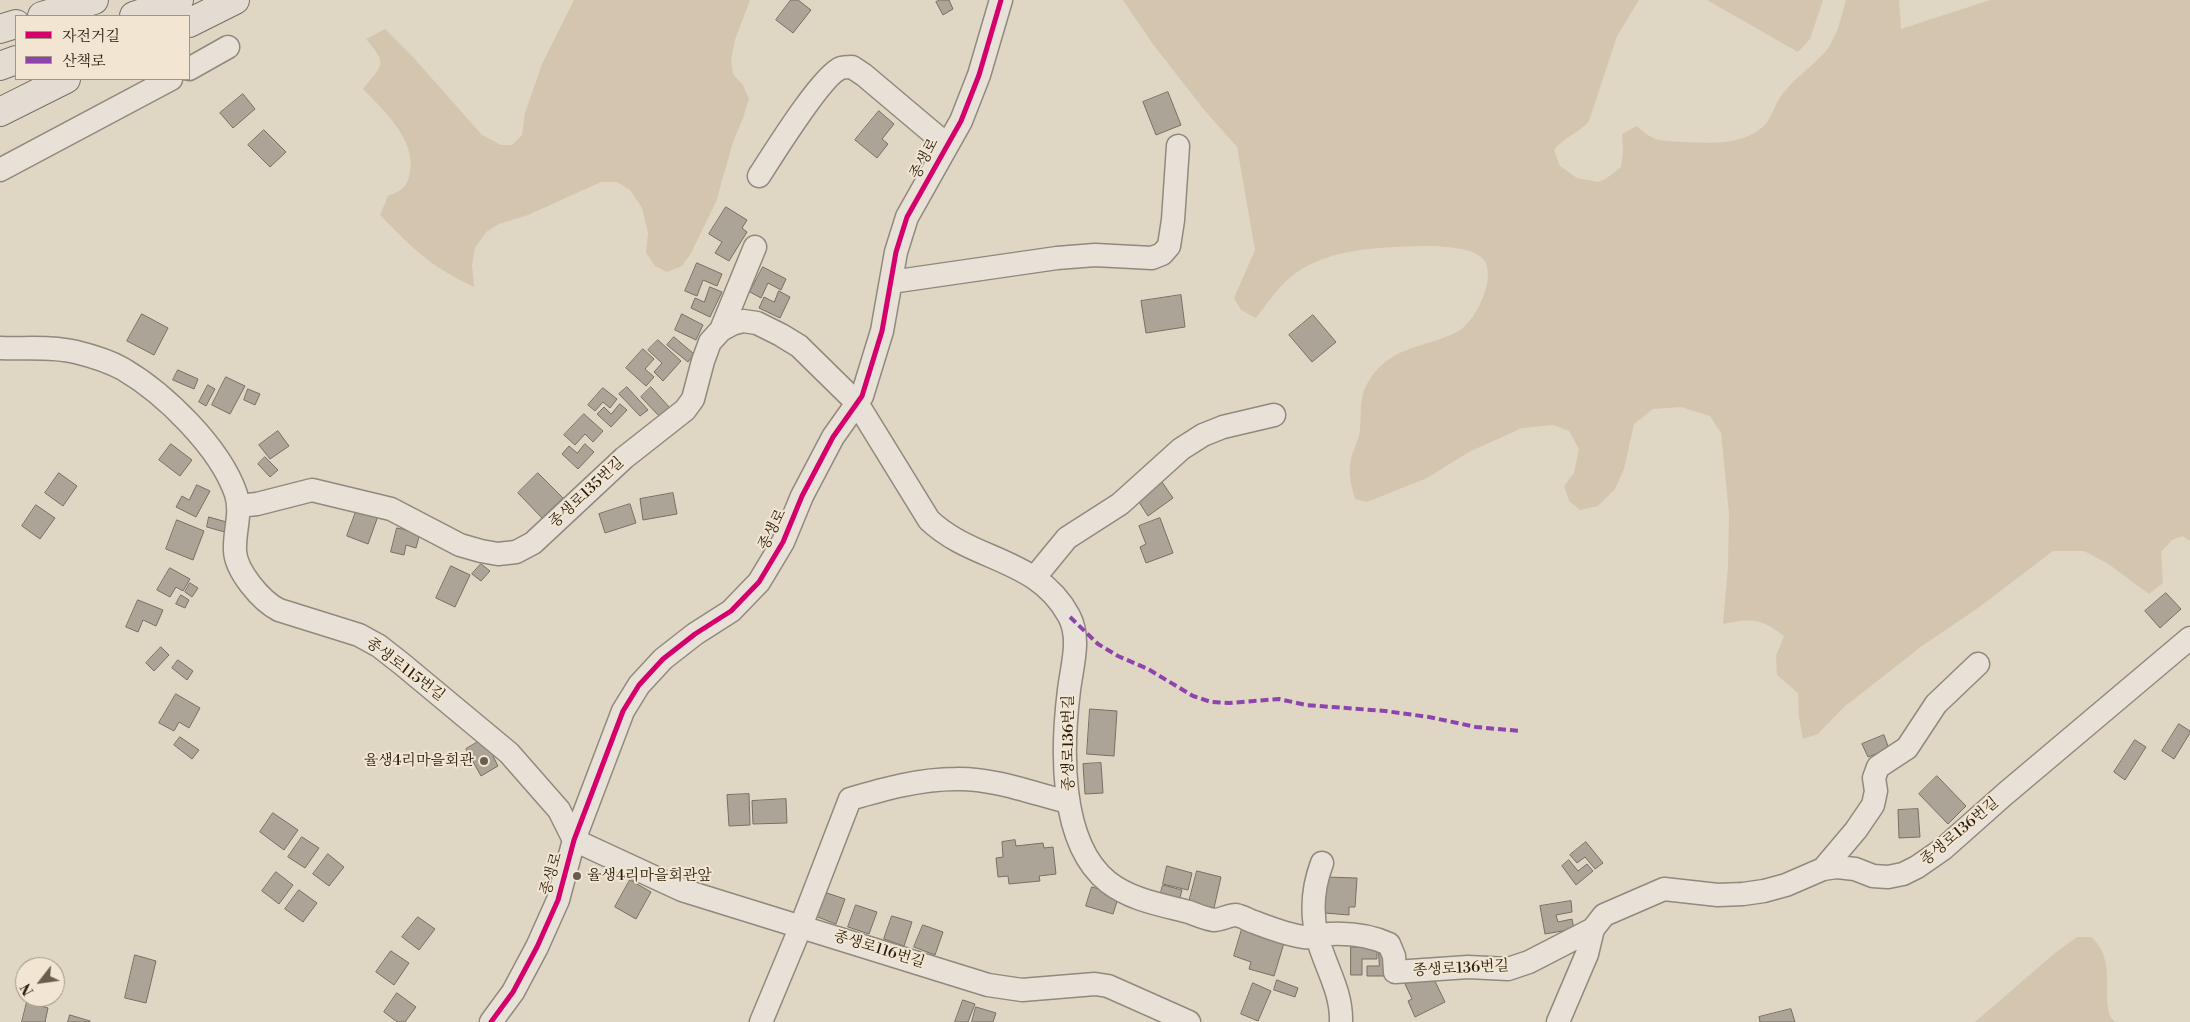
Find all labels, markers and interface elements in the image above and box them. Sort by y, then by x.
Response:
legend [15,15,190,80]
text: 자전거길 [62,27,120,46]
text: 산책로 [62,52,105,71]
street label: 종생로 [907,136,943,182]
street label: 종생로135번길 [546,454,628,532]
street label: 종생로 [755,507,791,553]
street label: 종생로115번길 [362,634,448,706]
street label: 종생로136번길 [1060,695,1078,791]
place label: 율생4리마을회관 [364,752,474,770]
marker: 율생4리마을회관 [478,755,490,767]
street label: 종생로136번길 [1917,794,2003,870]
street label: 종생로 [537,851,567,897]
place label: 율생4리마을회관앞 [587,867,712,885]
marker: 율생4리마을회관앞 [571,870,583,882]
street label: 종생로116번길 [831,928,927,972]
north arrow [15,957,65,1007]
street label: 종생로136번길 [1412,957,1510,981]
text: N [17,980,38,998]

